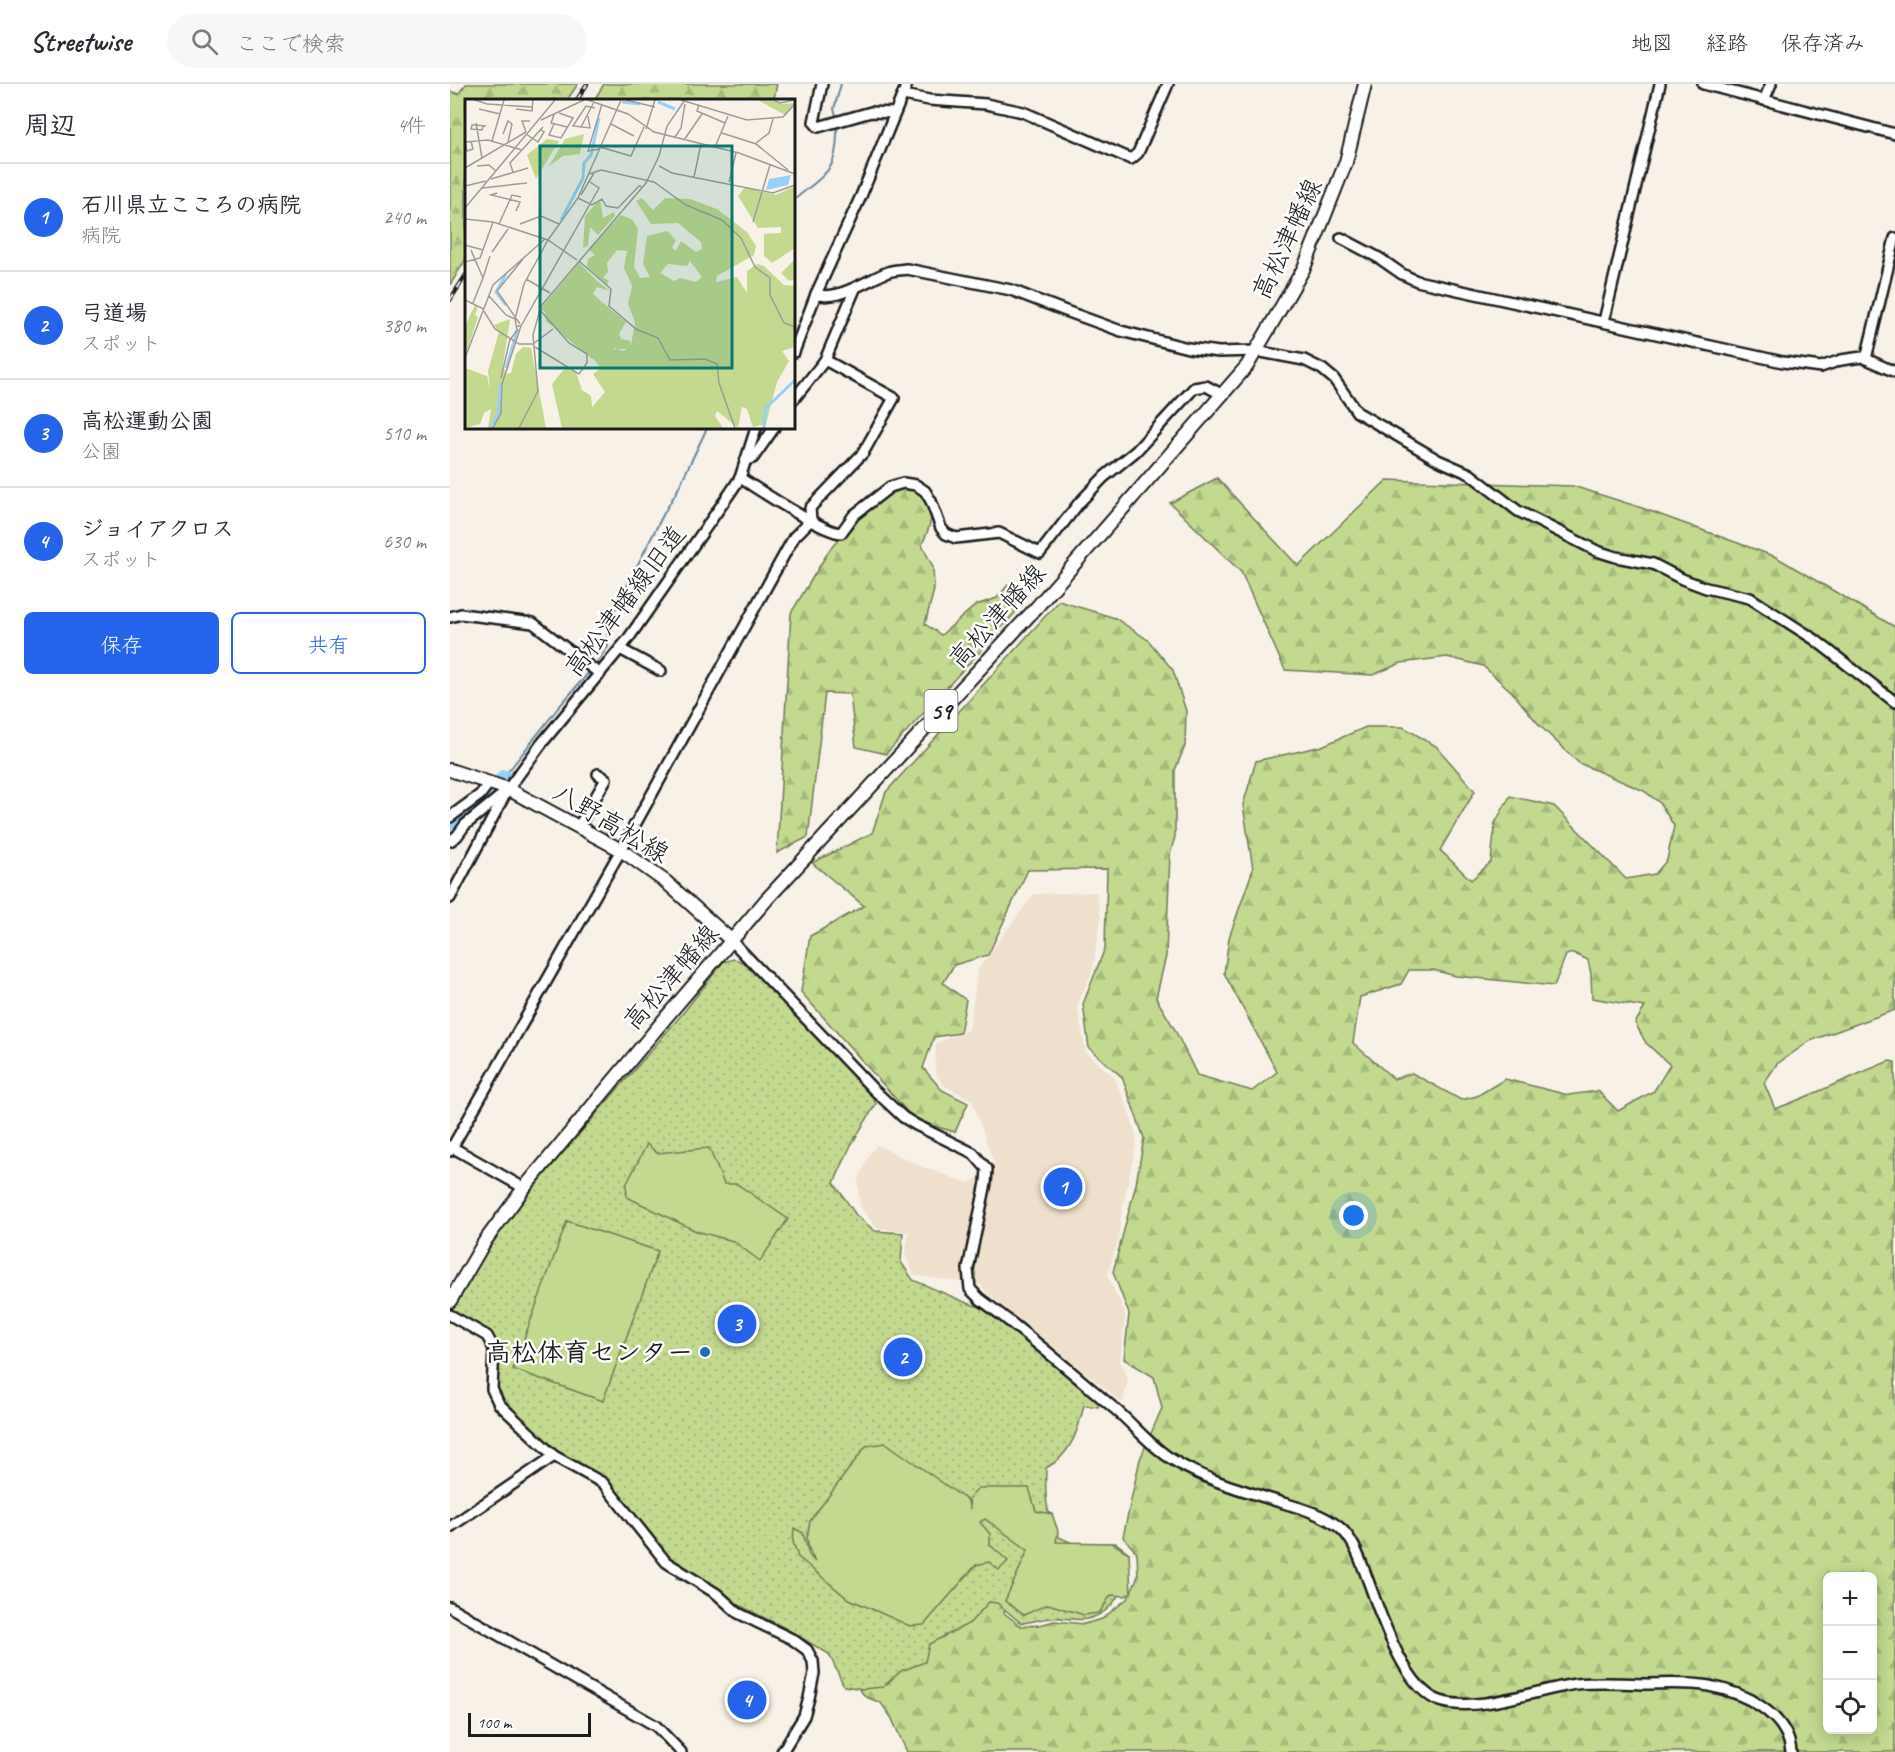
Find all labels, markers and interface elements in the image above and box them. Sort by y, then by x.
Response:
search box [167,14,587,68]
text: Streetwise [30,24,131,59]
icon: search [188,25,221,58]
text: ここで検索 [236,30,346,58]
text: 地図 [1631,30,1673,56]
text: 経路 [1706,30,1748,56]
text: 保存済み [1781,30,1865,56]
inset map [465,99,795,429]
text: 周辺 [24,109,76,142]
text: 4件 [397,113,426,138]
street label: 高松津幡線 [1245,173,1329,305]
text: 石川県立こころの病院 [81,191,301,219]
text: 1 [39,205,48,230]
text: 240 m [383,205,426,230]
text: 病院 [81,223,121,248]
text: 弓道場 [81,299,147,327]
text: 2 [39,313,48,338]
text: 380 m [383,313,426,338]
text: スポット [81,331,161,356]
text: 高松運動公園 [81,407,213,435]
text: 3 [39,421,48,446]
text: 510 m [383,421,426,446]
text: 公園 [81,439,121,464]
text: ジョイアクロス [81,515,234,543]
street label: 高松津幡線旧道 [557,518,693,684]
text: 4 [39,529,48,554]
text: 630 m [383,529,426,554]
text: スポット [81,547,161,572]
street label: 高松津幡線 [941,557,1053,675]
button: 保存 [24,612,219,674]
button: 共有 [231,612,426,674]
road number: 59 [924,690,958,732]
street label: 八野高松線 [547,775,675,871]
street label: 高松津幡線 [616,917,726,1037]
pin: 1 [1044,1164,1082,1210]
your location [1339,1201,1368,1230]
pin: 3 [718,1302,756,1346]
pin: 2 [884,1334,922,1380]
place label: 高松体育センター [485,1336,693,1369]
marker: 高松体育センター [698,1345,712,1359]
map controls [1823,1572,1877,1734]
button: + [1823,1572,1877,1626]
button: − [1823,1626,1877,1680]
pin: 4 [728,1678,766,1722]
button: locate [1823,1680,1877,1734]
scale bar [468,1710,591,1738]
text: 100 m [477,1713,511,1733]

